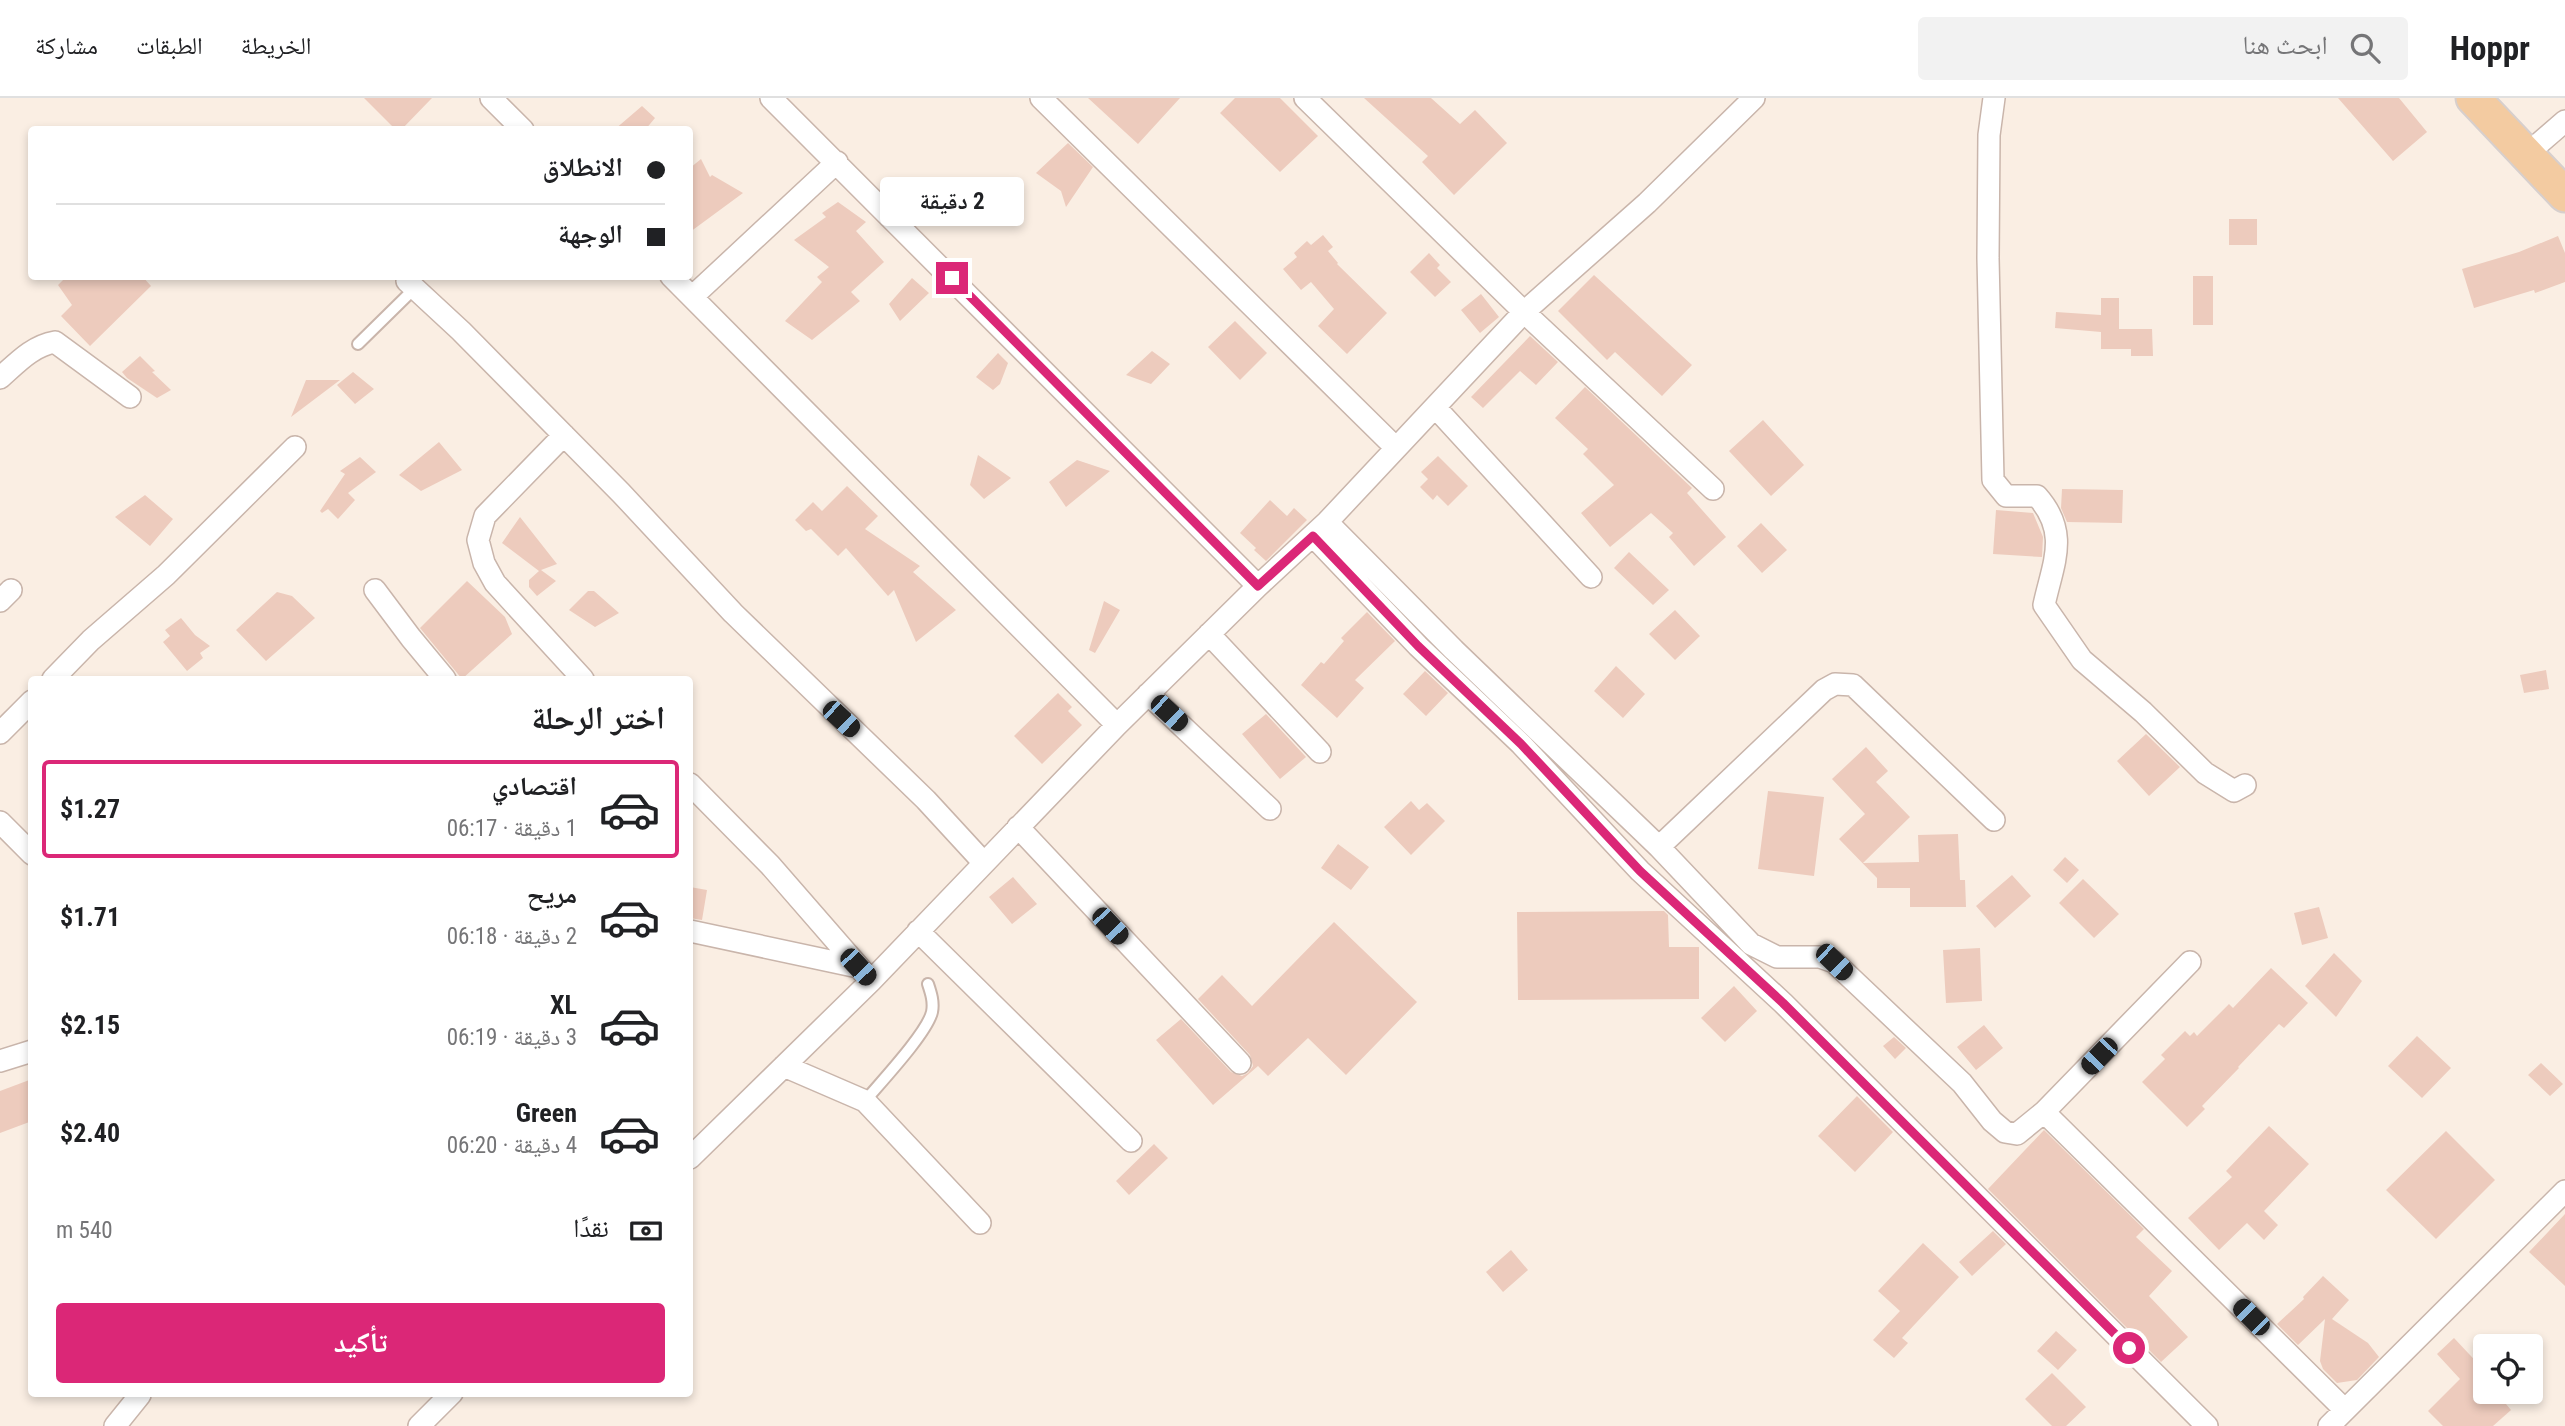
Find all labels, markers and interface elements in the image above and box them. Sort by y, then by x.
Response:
search box [1918,17,2408,80]
icon: search [2346,29,2384,67]
text: Hoppr [2450,29,2530,68]
text: ابحث هنا [2242,30,2328,60]
text: مشاركة [35,32,98,60]
text: الطبقات [136,32,203,60]
text: الخريطة [241,32,311,60]
text: الانطلاق [543,152,623,182]
callout: 2 دقيقة [880,176,1024,226]
text: 2 دقيقة [919,188,985,215]
text: الوجهة [558,219,623,249]
route end [936,262,968,294]
car [1147,691,1192,735]
car [819,697,864,741]
text: اختر الرحلة [531,699,665,737]
text: اقتصادي [492,771,577,801]
icon: car [598,778,661,841]
text: $1.27 [60,794,120,824]
text: 1 دقيقة · 06:17 [447,815,577,842]
text: مريح [527,879,577,909]
icon: car [598,886,661,949]
text: $1.71 [60,902,120,932]
car [1088,903,1133,949]
text: 2 دقيقة · 06:18 [447,923,577,950]
car [1812,940,1857,984]
car [836,944,881,990]
text: XL [550,990,577,1020]
icon: car [598,994,661,1057]
text: $2.15 [60,1010,120,1040]
text: 3 دقيقة · 06:19 [447,1024,577,1051]
car [2077,1034,2122,1078]
text: Green [516,1098,577,1128]
icon: car [598,1102,661,1165]
text: $2.40 [60,1118,120,1148]
text: 4 دقيقة · 06:20 [447,1132,577,1159]
icon: cash [627,1212,665,1250]
text: نقدًا [573,1213,609,1243]
text: 540 m [56,1217,113,1244]
car [2229,1295,2274,1339]
button: تأكيد [56,1303,665,1383]
route start [2113,1332,2145,1364]
map controls [2473,1334,2543,1404]
button: locate [2473,1334,2543,1404]

